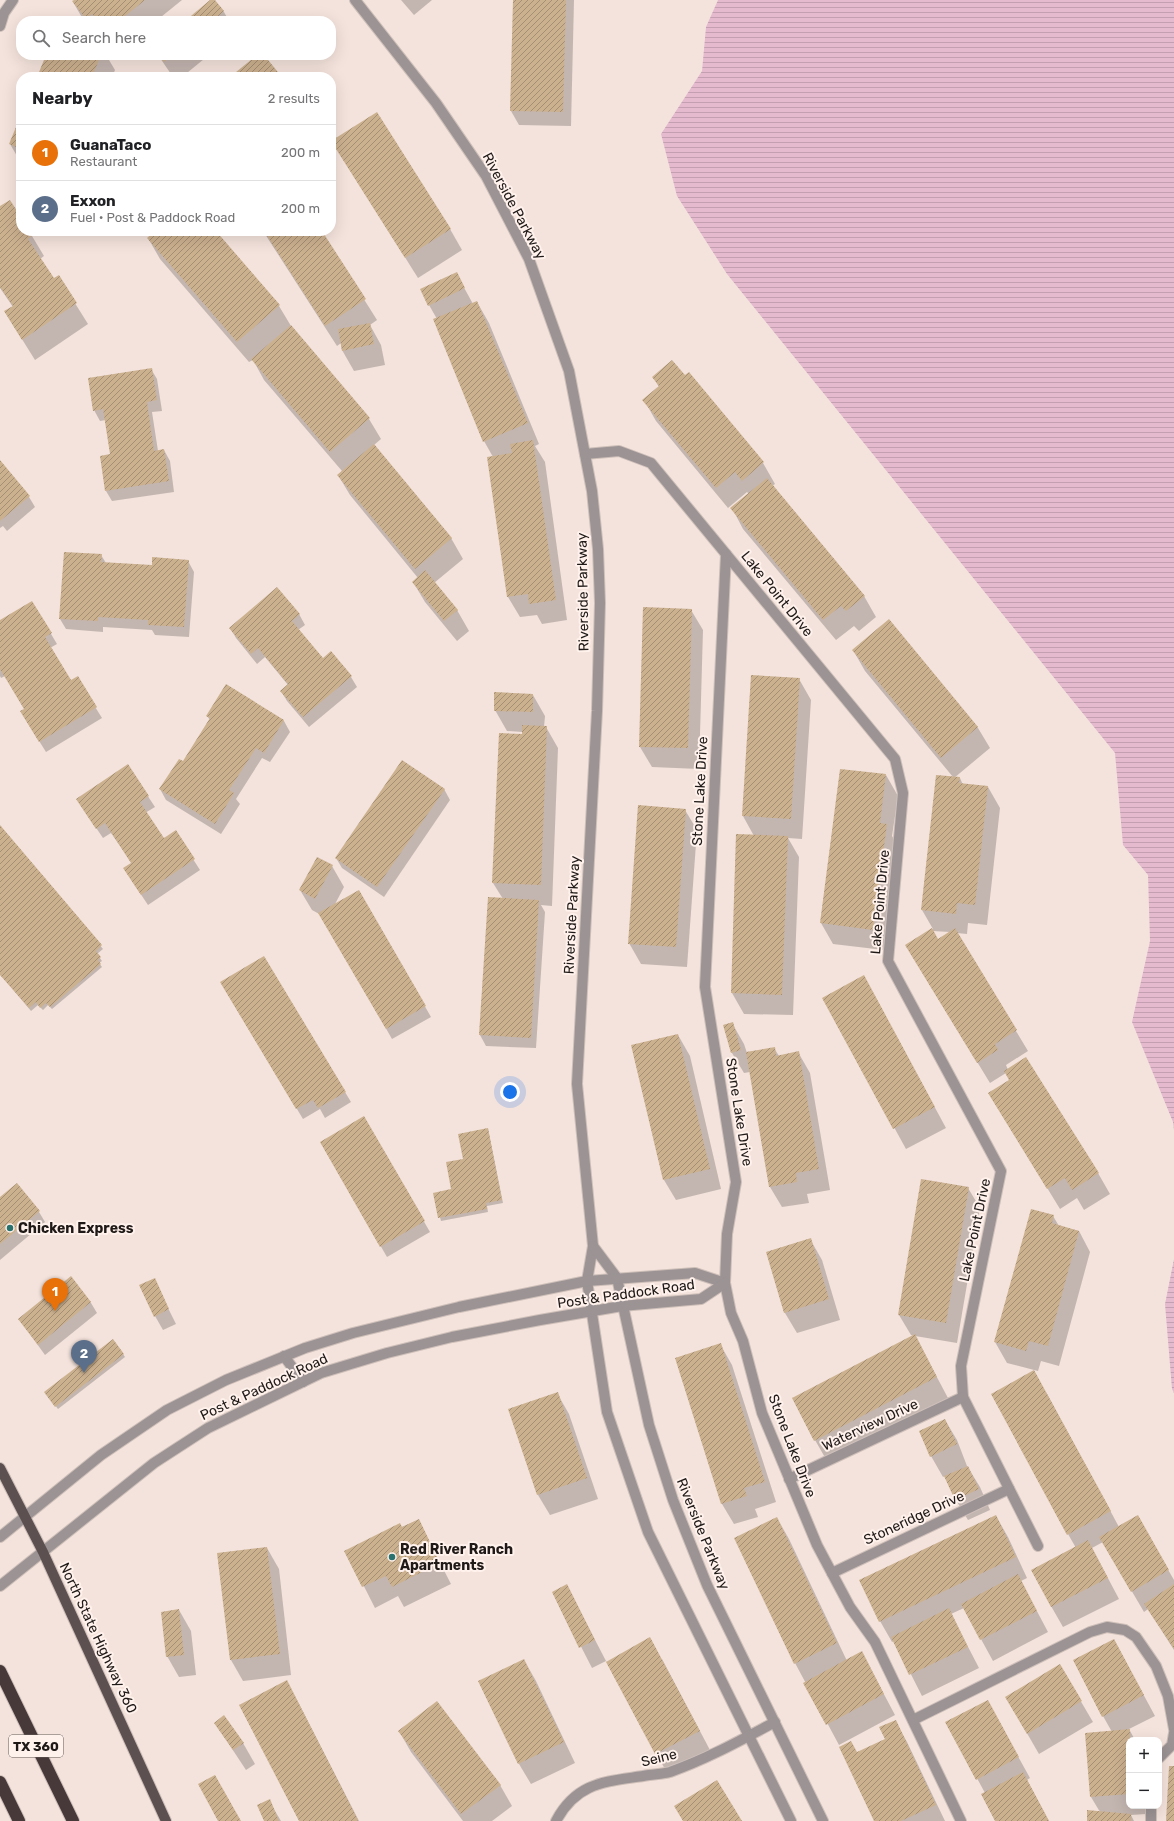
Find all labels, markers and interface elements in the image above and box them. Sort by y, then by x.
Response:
search box [16,16,336,60]
icon: search [30,27,52,49]
text: Search here [62,29,146,47]
text: Nearby [32,88,93,108]
text: 2 results [268,91,320,106]
text: GuanaTaco [70,136,151,154]
text: 1 [42,145,48,160]
text: 200 m [281,145,320,160]
street label: Riverside Parkway [479,150,550,263]
text: Restaurant [70,154,137,169]
text: Exxon [70,192,116,210]
text: 2 [41,201,49,216]
text: 200 m [281,201,320,216]
text: Fuel · Post & Paddock Road [70,210,235,225]
street label: Riverside Parkway [573,532,593,652]
street label: Lake Point Drive [737,548,817,640]
street label: Stone Lake Drive [689,736,711,846]
street label: Lake Point Drive [867,849,893,955]
street label: Riverside Parkway [560,855,584,975]
street label: Stone Lake Drive [722,1057,756,1168]
your location [500,1082,520,1102]
street label: Lake Point Drive [956,1177,994,1283]
place label: Chicken Express [18,1220,134,1237]
marker: Chicken Express [5,1223,15,1233]
street label: Post & Paddock Road [556,1276,696,1312]
pin: 1 [42,1278,68,1311]
pin: 2 [71,1340,97,1373]
street label: Post & Paddock Road [198,1350,330,1424]
street label: Stone Lake Drive [764,1392,820,1500]
street label: Waterview Drive [819,1395,921,1455]
street label: Riverside Parkway [673,1476,733,1592]
street label: Stoneridge Drive [861,1487,967,1549]
place label: Red River Ranch Apartments [400,1541,513,1574]
marker: Red River Ranch Apartments [387,1552,397,1562]
street label: North State Highway 360 [56,1560,140,1716]
road number: TX 360 [9,1735,63,1757]
map controls [1126,1737,1162,1809]
button: + [1126,1737,1162,1773]
street label: Seine [639,1745,679,1771]
button: − [1126,1773,1162,1809]

